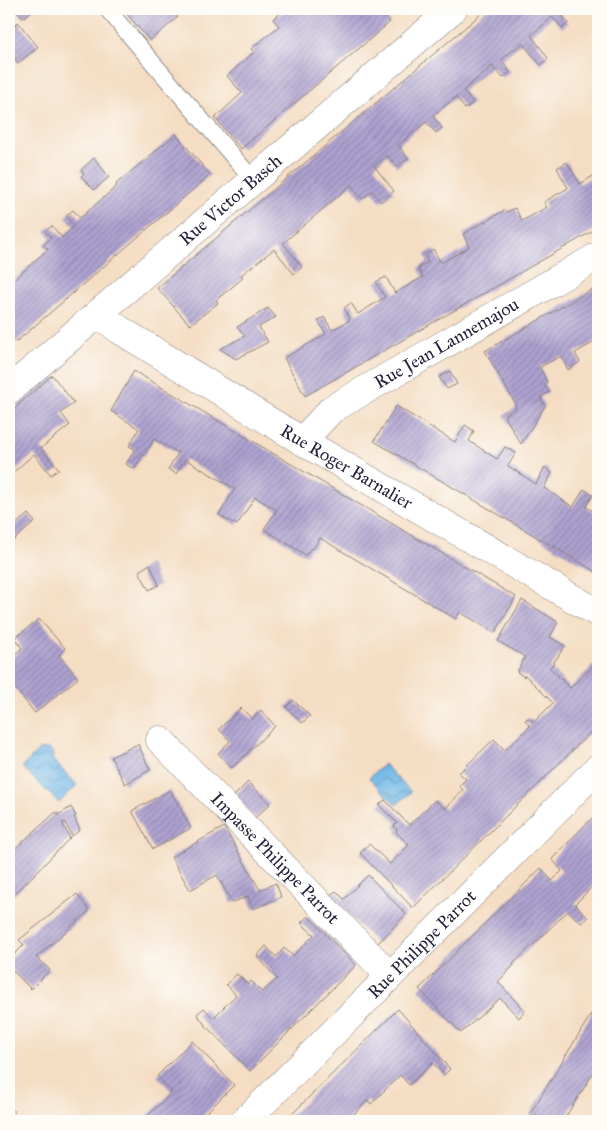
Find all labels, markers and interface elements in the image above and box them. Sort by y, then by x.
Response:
street label: Rue Victor Basch [175,150,286,250]
street label: Rue Jean Lannemajou [370,293,523,393]
street label: Rue Roger Barnalier [276,419,417,514]
street label: Impasse Philippe Parrot [206,788,345,929]
street label: Rue Philippe Parrot [363,885,481,1003]

